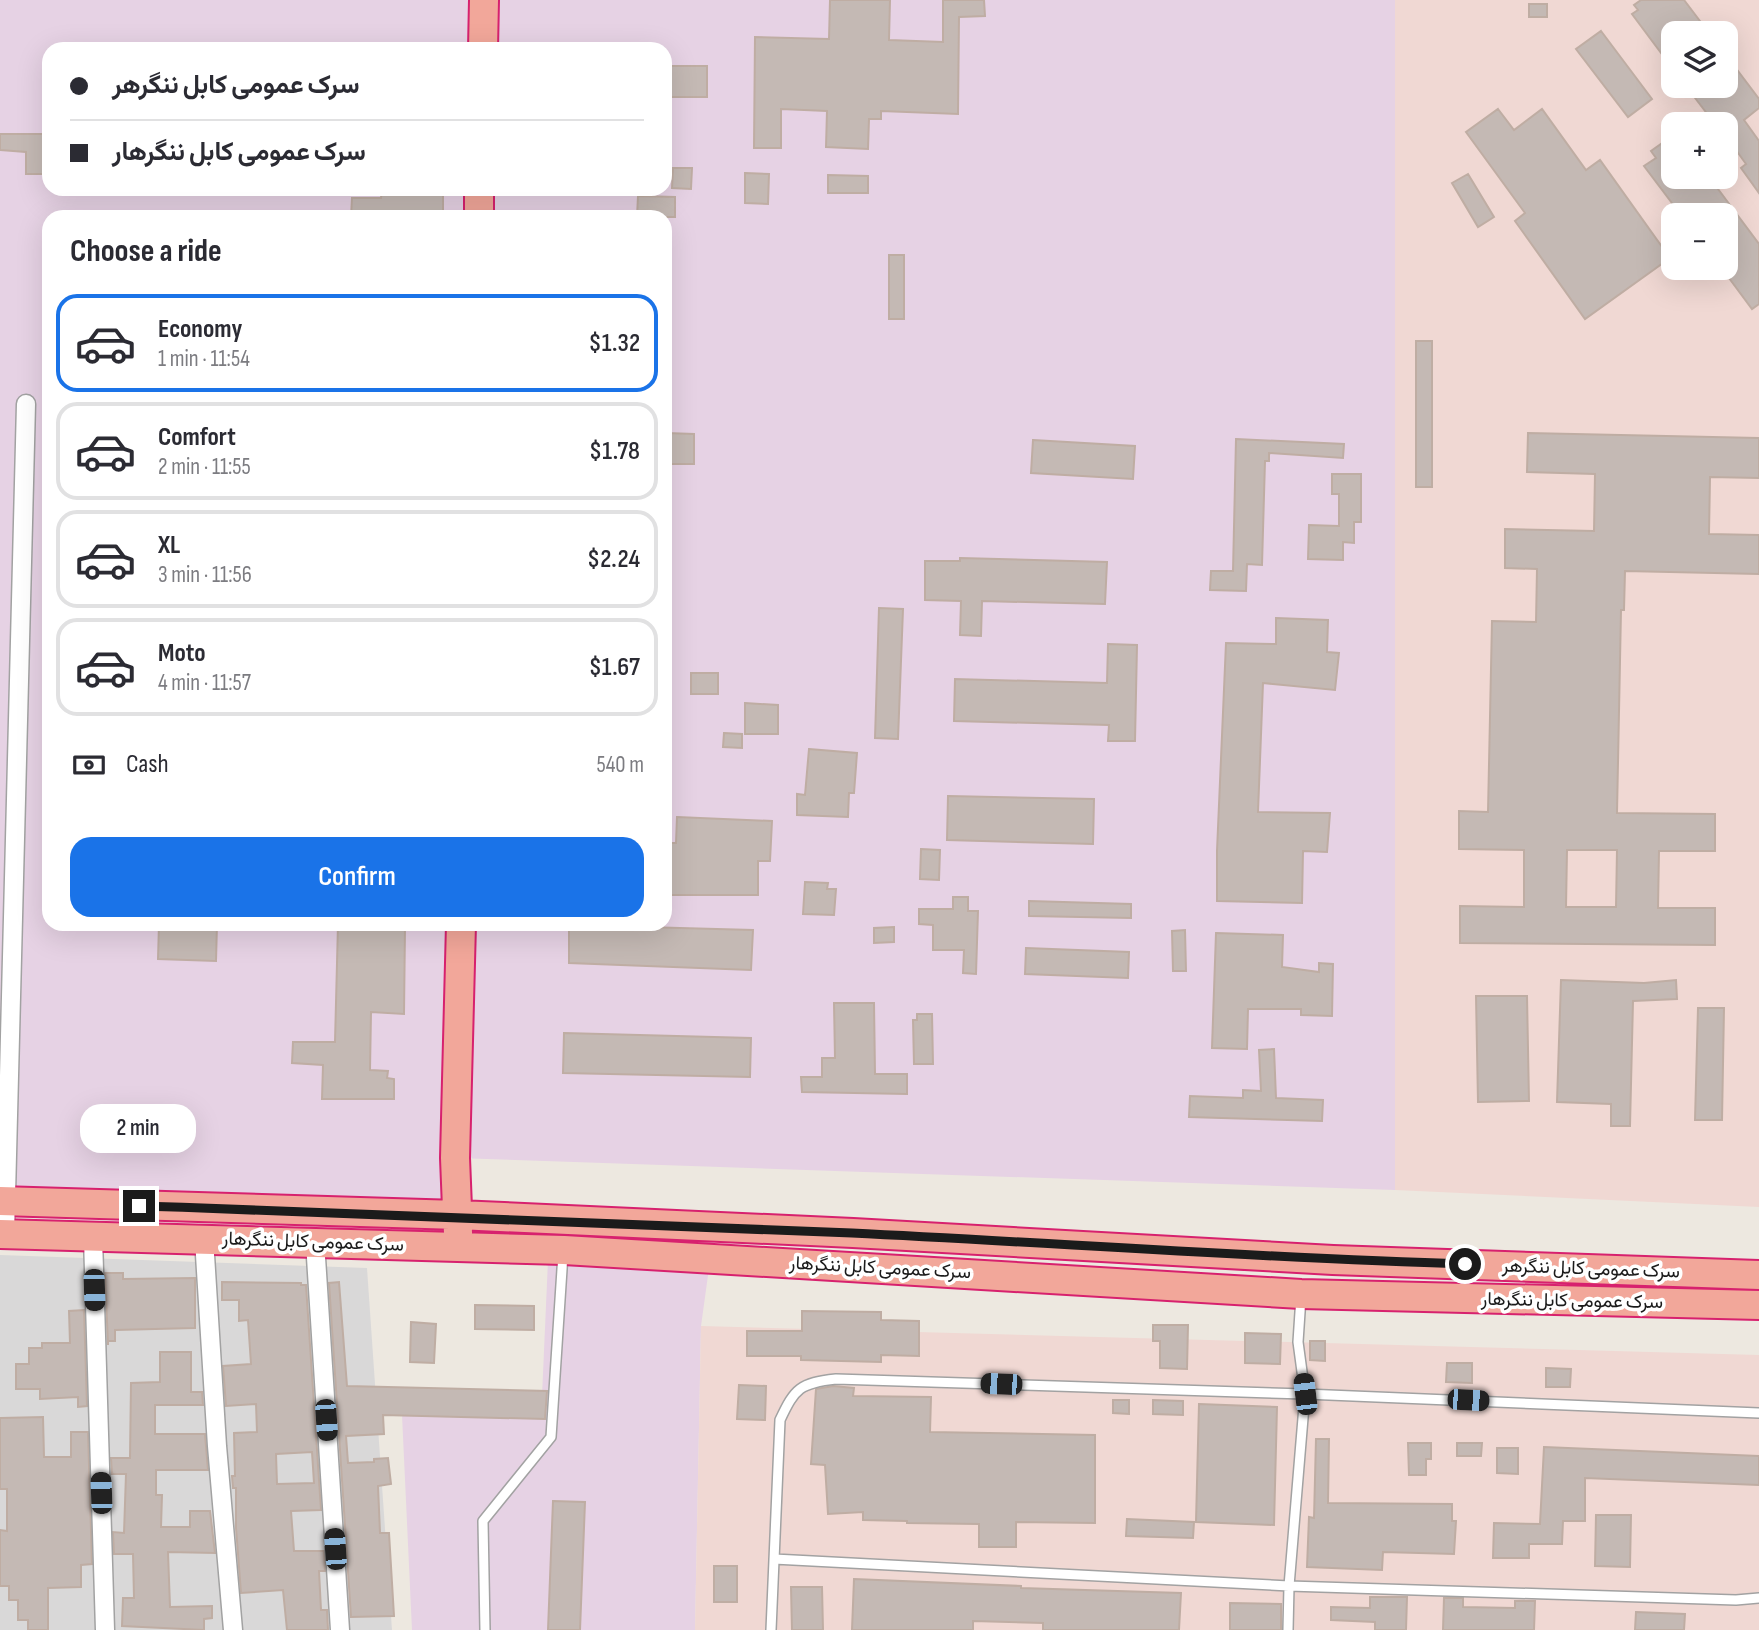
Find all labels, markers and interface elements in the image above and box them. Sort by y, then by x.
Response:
map controls [1661,21,1738,280]
button: layers [1661,21,1738,98]
text: سرک عمومی کابل ننگرهر [112,70,360,101]
button: + [1661,112,1738,189]
text: سرک عمومی کابل ننگرهار [112,137,366,168]
button: − [1661,203,1738,280]
text: Choose a ride [70,232,222,271]
icon: car [74,312,137,375]
text: Economy [158,314,242,345]
text: $1.32 [588,328,640,359]
text: 1 min · 11:54 [158,345,250,373]
icon: car [74,420,137,483]
text: Comfort [158,422,236,453]
text: $1.78 [589,436,640,467]
text: 2 min · 11:55 [158,453,251,481]
icon: car [74,528,137,591]
text: XL [158,530,180,561]
text: $2.24 [587,544,640,575]
text: 3 min · 11:56 [158,561,252,589]
icon: car [74,636,137,699]
text: Moto [158,638,206,669]
text: $1.67 [589,652,640,683]
text: 4 min · 11:57 [158,669,251,697]
icon: cash [70,746,108,784]
text: Cash [126,749,169,780]
text: 540 m [596,751,644,779]
button: Confirm [70,837,644,917]
callout: 2 min [81,1104,197,1154]
text: 2 min [116,1114,160,1142]
route end [123,1190,155,1222]
street label: سرک عمومی کابل ننگرهار [221,1227,404,1257]
route start [1449,1248,1481,1280]
street label: سرک عمومی کابل ننگرهار [787,1252,972,1284]
street label: سرک عمومی کابل ننگرهر [1501,1254,1680,1284]
car [83,1269,106,1311]
street label: سرک عمومی کابل ننگرهار [1480,1288,1663,1314]
car [1293,1372,1318,1416]
car [980,1373,1023,1395]
car [1447,1388,1490,1412]
car [315,1398,338,1442]
car [90,1472,113,1514]
car [324,1527,347,1571]

